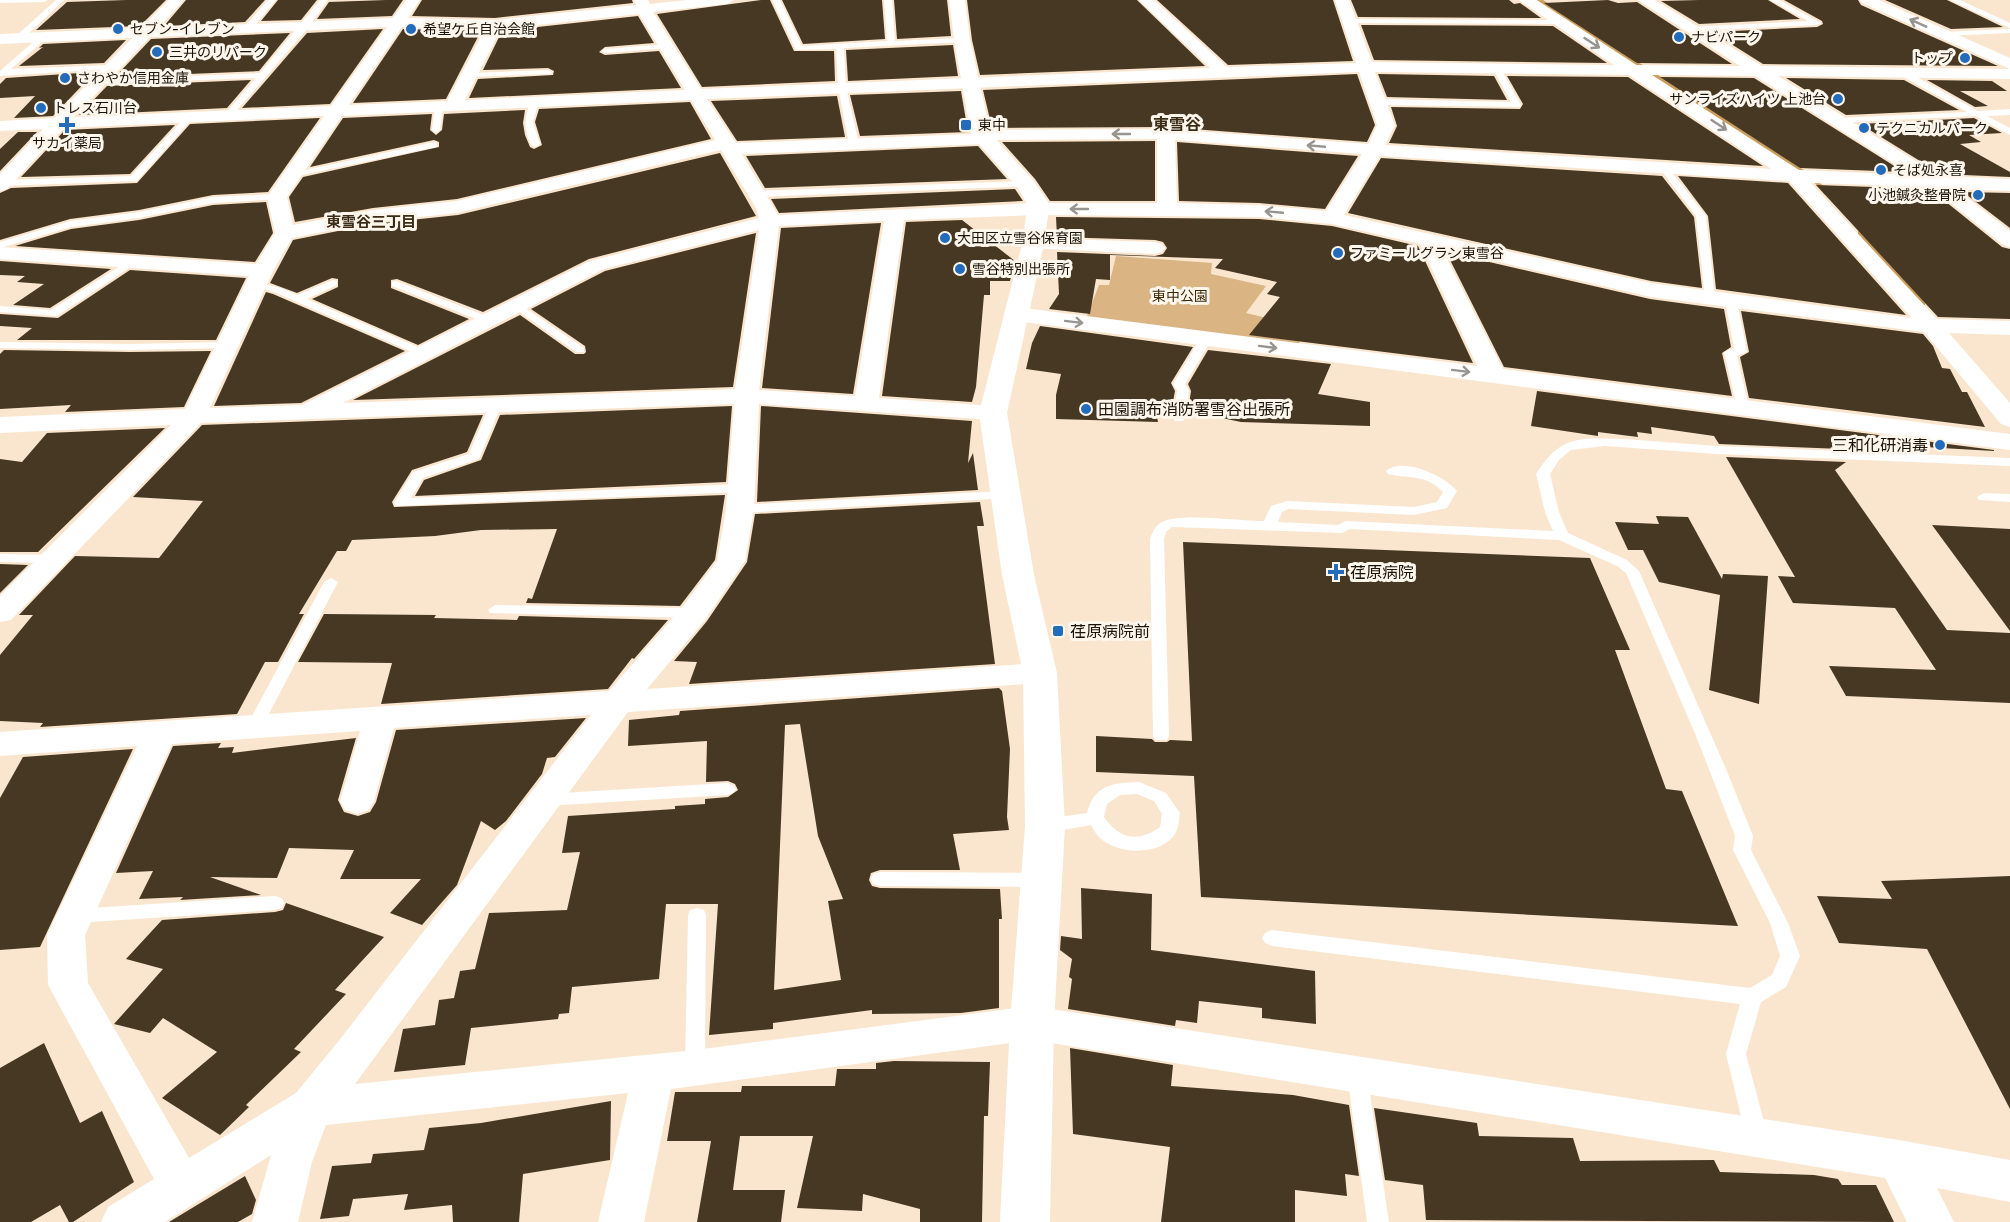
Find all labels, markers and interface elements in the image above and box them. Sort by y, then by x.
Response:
one-way arrow [1910,17,1928,28]
place label: セブン-イレブン [130,21,235,38]
place label: 希望ケ丘自治会館 [423,21,535,38]
marker: セブン-イレブン [111,22,125,36]
marker: 希望ケ丘自治会館 [404,22,418,36]
place label: ナビパーク [1691,29,1761,46]
marker: ナビパーク [1672,30,1686,44]
one-way arrow [1584,37,1601,50]
place label: 三井のリパーク [169,44,267,61]
marker: 三井のリパーク [150,45,164,59]
place label: トップ [1911,50,1953,67]
marker: トップ [1958,51,1972,65]
place label: さわやか信用金庫 [77,70,189,87]
marker: さわやか信用金庫 [58,71,72,85]
place label: サンライズハイツ 上池台 [1669,91,1826,108]
marker: サンライズハイツ 上池台 [1831,92,1845,106]
place label: トレス石川台 [53,100,137,117]
marker: トレス石川台 [34,101,48,115]
district label: 東雪谷 [1153,115,1201,134]
place label: 東中 [978,117,1006,134]
marker: サカイ薬局 [60,118,74,132]
marker: 東中 [959,118,973,132]
one-way arrow [1711,119,1728,132]
place label: テクニカルパーク [1876,120,1988,137]
marker: テクニカルパーク [1857,121,1871,135]
one-way arrow [1112,128,1132,140]
place label: サカイ薬局 [32,135,102,152]
one-way arrow [1306,140,1326,151]
place label: そば処永喜 [1893,162,1963,179]
marker: そば処永喜 [1874,163,1888,177]
place label: 小池鍼灸整骨院 [1868,187,1966,204]
marker: 小池鍼灸整骨院 [1971,188,1985,202]
one-way arrow [1069,203,1089,215]
one-way arrow [1264,206,1284,217]
district label: 東雪谷三丁目 [326,213,416,231]
place label: 大田区立雪谷保育園 [957,230,1083,247]
marker: 大田区立雪谷保育園 [938,231,952,245]
place label: ファミールグラン東雪谷 [1350,245,1504,262]
marker: ファミールグラン東雪谷 [1331,246,1345,260]
place label: 雪谷特別出張所 [972,261,1070,278]
marker: 雪谷特別出張所 [953,262,967,276]
park label: 東中公園 [1152,288,1208,305]
one-way arrow [1064,317,1084,328]
one-way arrow [1257,341,1277,352]
one-way arrow [1451,366,1471,377]
place label: 田園調布消防署雪谷出張所 [1098,400,1290,419]
marker: 田園調布消防署雪谷出張所 [1079,402,1093,416]
place label: 三和化研消毒 [1832,436,1928,455]
marker: 三和化研消毒 [1933,438,1947,452]
marker: 荏原病院 [1327,563,1345,581]
place label: 荏原病院 [1350,563,1414,582]
place label: 荏原病院前 [1070,622,1150,641]
marker: 荏原病院前 [1051,624,1065,638]

